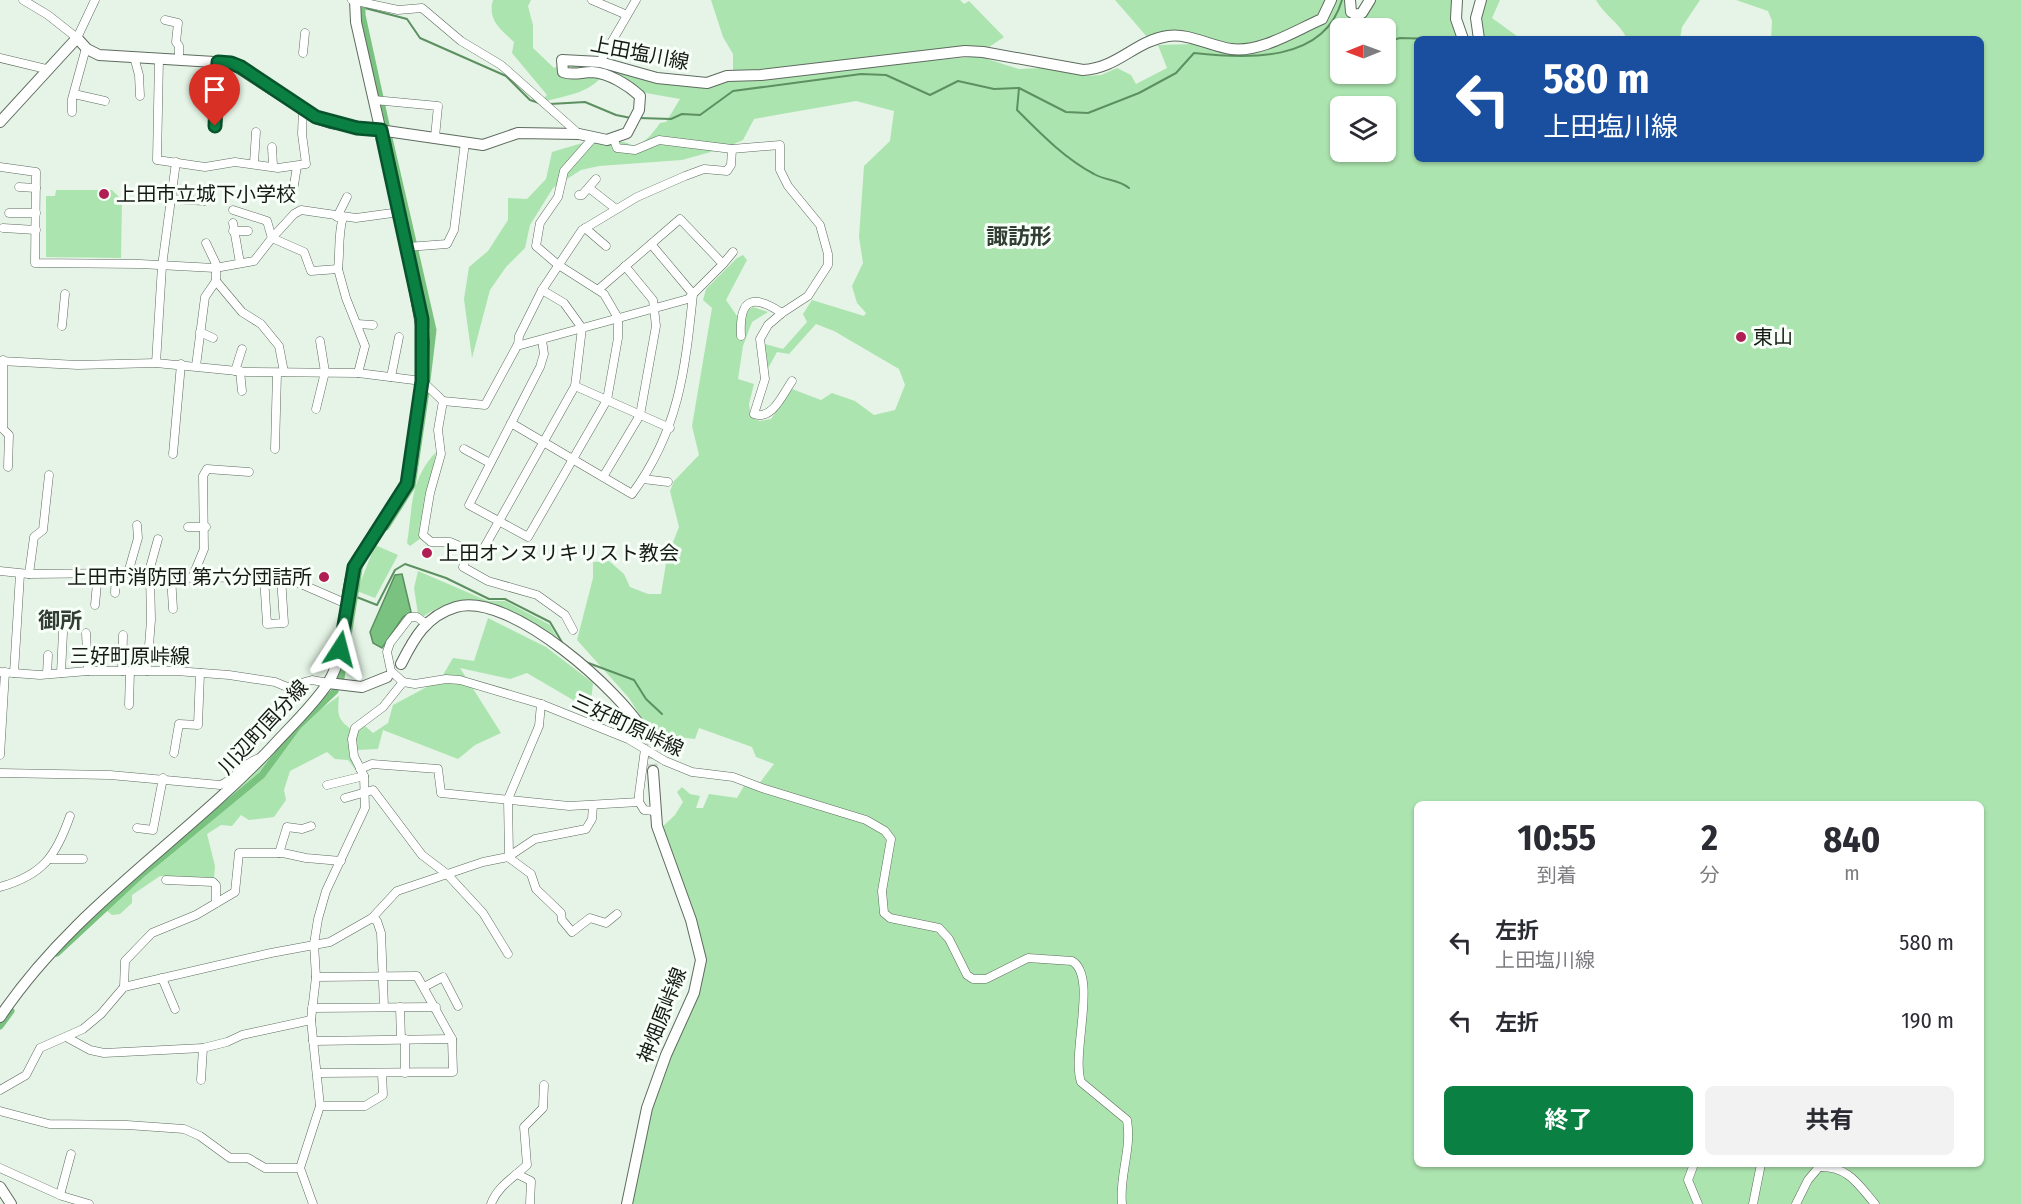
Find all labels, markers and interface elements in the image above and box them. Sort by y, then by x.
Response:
north arrow [1330,18,1396,84]
map controls [1330,18,1396,162]
street label: 上田塩川線 [589,32,691,74]
text: 580 m [1543,54,1650,104]
icon: left [1444,60,1522,138]
pin [189,64,240,126]
icon: arrive [198,73,231,106]
button: layers [1330,96,1396,162]
text: 上田塩川線 [1543,111,1678,143]
place label: 上田市立城下小学校 [116,182,296,206]
marker: 上田市立城下小学校 [97,187,111,201]
district label: 諏訪形 [986,223,1052,250]
place label: 東山 [1753,325,1793,349]
marker: 東山 [1734,330,1748,344]
place label: 上田オンヌリキリスト教会 [439,541,679,565]
marker: 上田オンヌリキリスト教会 [420,546,434,560]
place label: 上田市消防団 第六分団詰所 [67,565,312,589]
marker: 上田市消防団 第六分団詰所 [317,570,331,584]
district label: 御所 [38,607,82,634]
position arrow [308,617,372,681]
street label: 三好町原峠線 [70,644,190,668]
street label: 川辺町国分線 [213,675,313,779]
street label: 三好町原峠線 [569,689,687,761]
text: 10:55 [1518,816,1596,860]
text: 2 [1701,816,1718,860]
text: 840 [1823,818,1880,862]
text: m [1844,861,1860,885]
text: 到着 [1537,863,1577,887]
text: 分 [1700,863,1720,887]
text: 左折 [1495,917,1539,944]
icon: left [1444,926,1477,959]
text: 580 m [1899,929,1954,956]
text: 上田塩川線 [1495,948,1595,972]
street label: 神畑原峠線 [633,964,691,1066]
icon: left [1444,1004,1477,1037]
text: 190 m [1901,1007,1954,1034]
text: 左折 [1495,1009,1539,1036]
button: 終了 [1444,1086,1693,1155]
button: 共有 [1705,1086,1954,1155]

